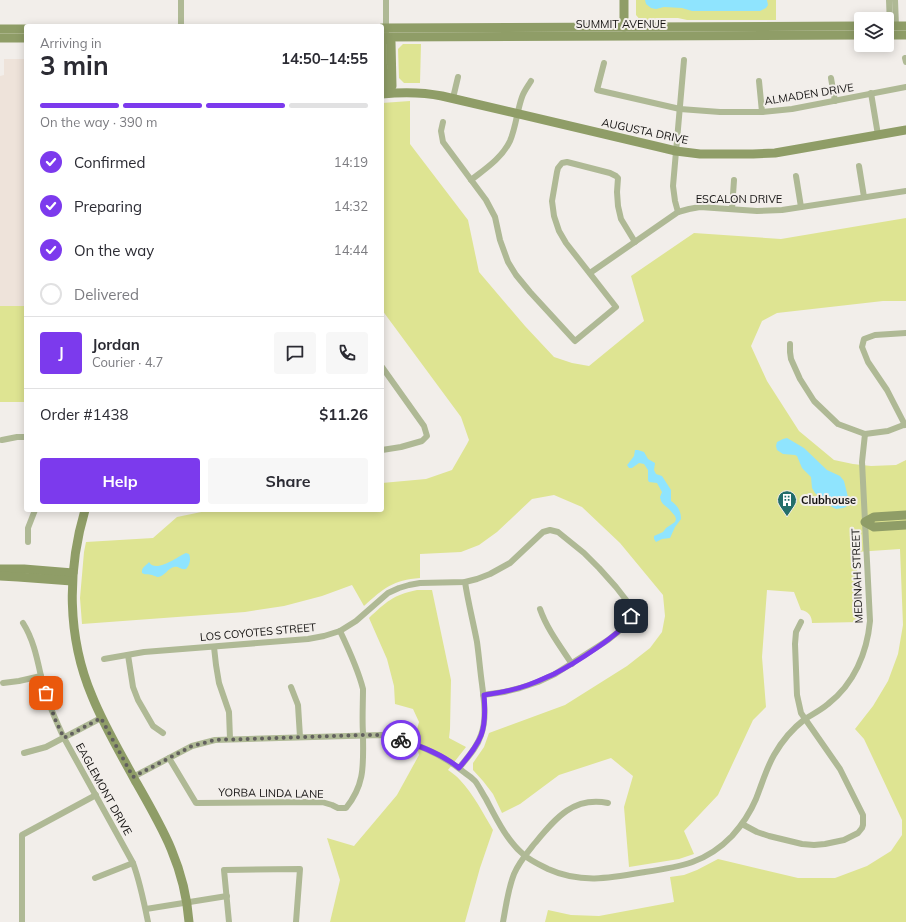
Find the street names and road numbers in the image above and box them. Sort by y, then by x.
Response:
street label: SUMMIT AVENUE [576,17,666,31]
street label: ALMADEN DRIVE [763,80,855,108]
street label: AUGUSTA DRIVE [600,115,690,147]
street label: ESCALON DRIVE [696,192,782,206]
street label: MEDINAH STREET [848,528,866,624]
street label: LOS COYOTES STREET [199,620,317,644]
street label: EAGLEMONT DRIVE [73,740,135,838]
street label: YORBA LINDA LANE [217,785,324,801]

